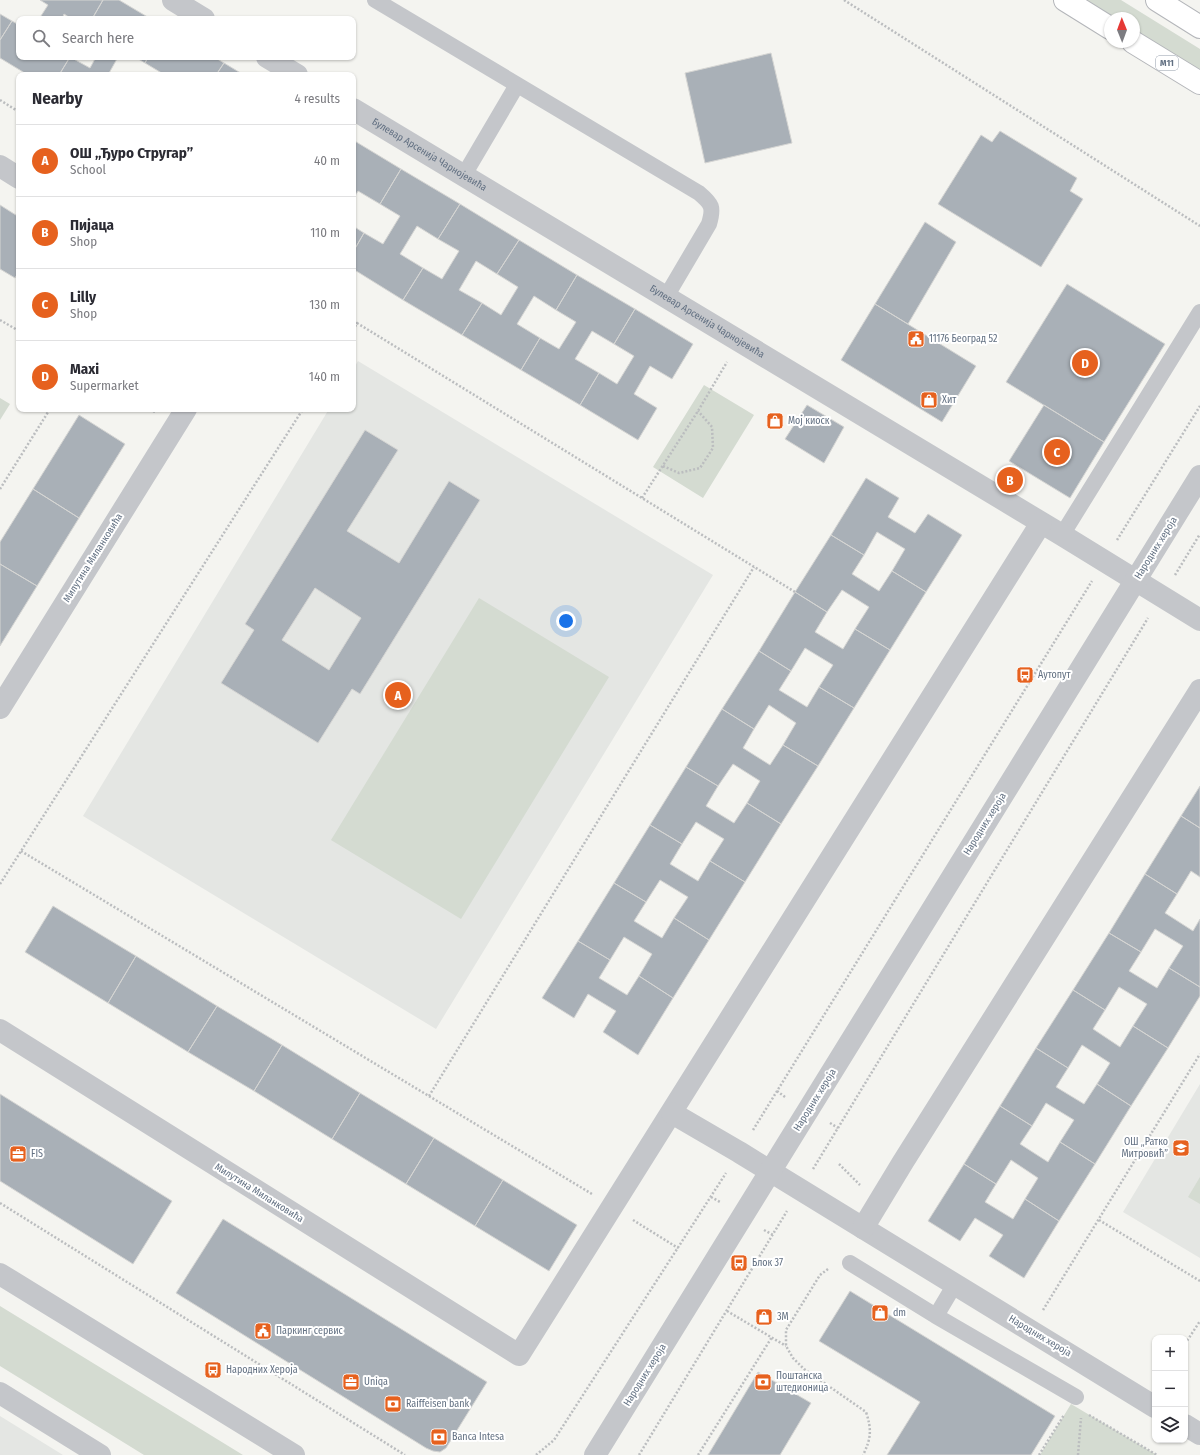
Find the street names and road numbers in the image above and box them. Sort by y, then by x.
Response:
road number: M11 [1156,56,1178,70]
street label: Булевар Арсенија Чарнојевића [370,116,489,194]
street label: Булевар Арсенија Чарнојевића [647,283,767,361]
street label: Милутина Миланковића [61,511,125,605]
street label: Народних хероја [1131,514,1180,581]
street label: Народних хероја [960,790,1009,857]
street label: Народних хероја [790,1066,839,1133]
street label: Милутина Миланковића [212,1161,306,1225]
street label: Народних хероја [1006,1312,1074,1360]
street label: Народних хероја [620,1341,669,1408]

